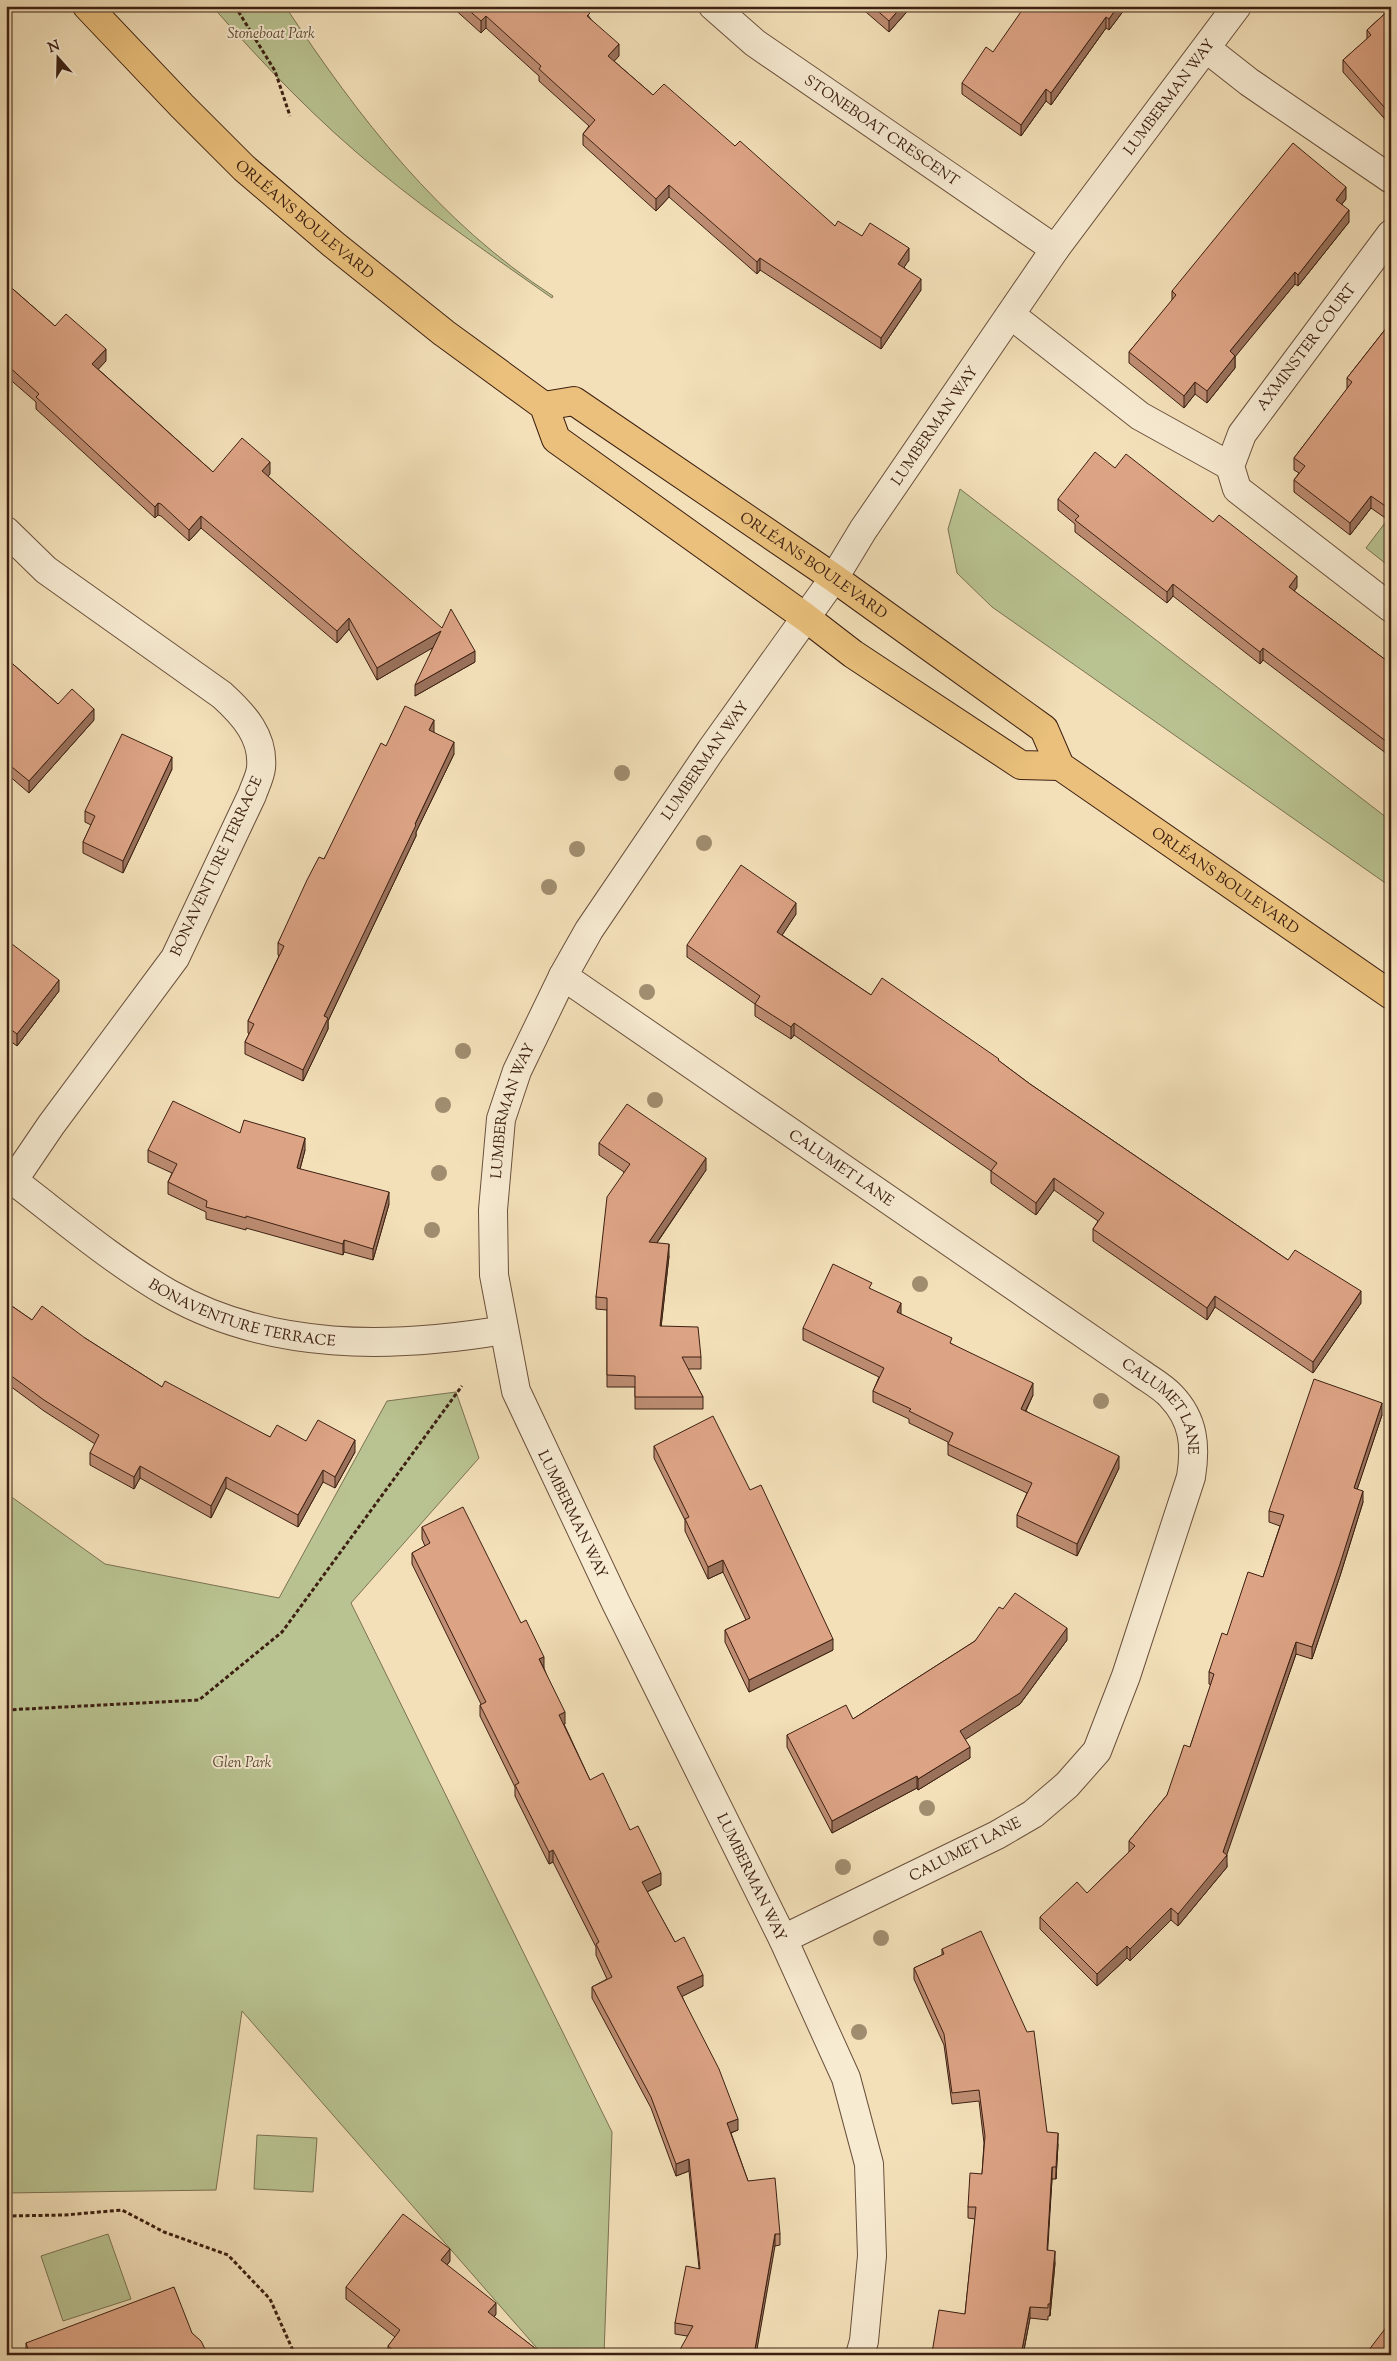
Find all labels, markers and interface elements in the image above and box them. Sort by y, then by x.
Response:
park label: Stoneboat Park [227,24,315,45]
north arrow [32,32,82,82]
street label: LUMBERMAN WAY [1120,35,1221,160]
text: N [46,36,63,59]
street label: STONEBOAT CRESCENT [799,71,963,192]
street label: ORLÉANS BOULEVARD [230,156,378,285]
street label: AXMINSTER COURT [1253,280,1362,416]
street label: LUMBERMAN WAY [887,362,984,490]
street label: ORLÉANS BOULEVARD [735,508,891,625]
street label: LUMBERMAN WAY [657,697,755,825]
street label: BONAVENTURE TERRACE [166,773,268,960]
street label: ORLÉANS BOULEVARD [1146,823,1303,940]
street label: LUMBERMAN WAY [487,1040,541,1180]
street label: CALUMET LANE [784,1125,897,1212]
street label: BONAVENTURE TERRACE [144,1275,336,1353]
street label: CALUMET LANE [1117,1354,1202,1455]
street label: LUMBERMAN WAY [531,1447,612,1583]
park label: Glen Park [212,1753,272,1774]
street label: LUMBERMAN WAY [710,1810,791,1946]
street label: CALUMET LANE [906,1813,1025,1888]

